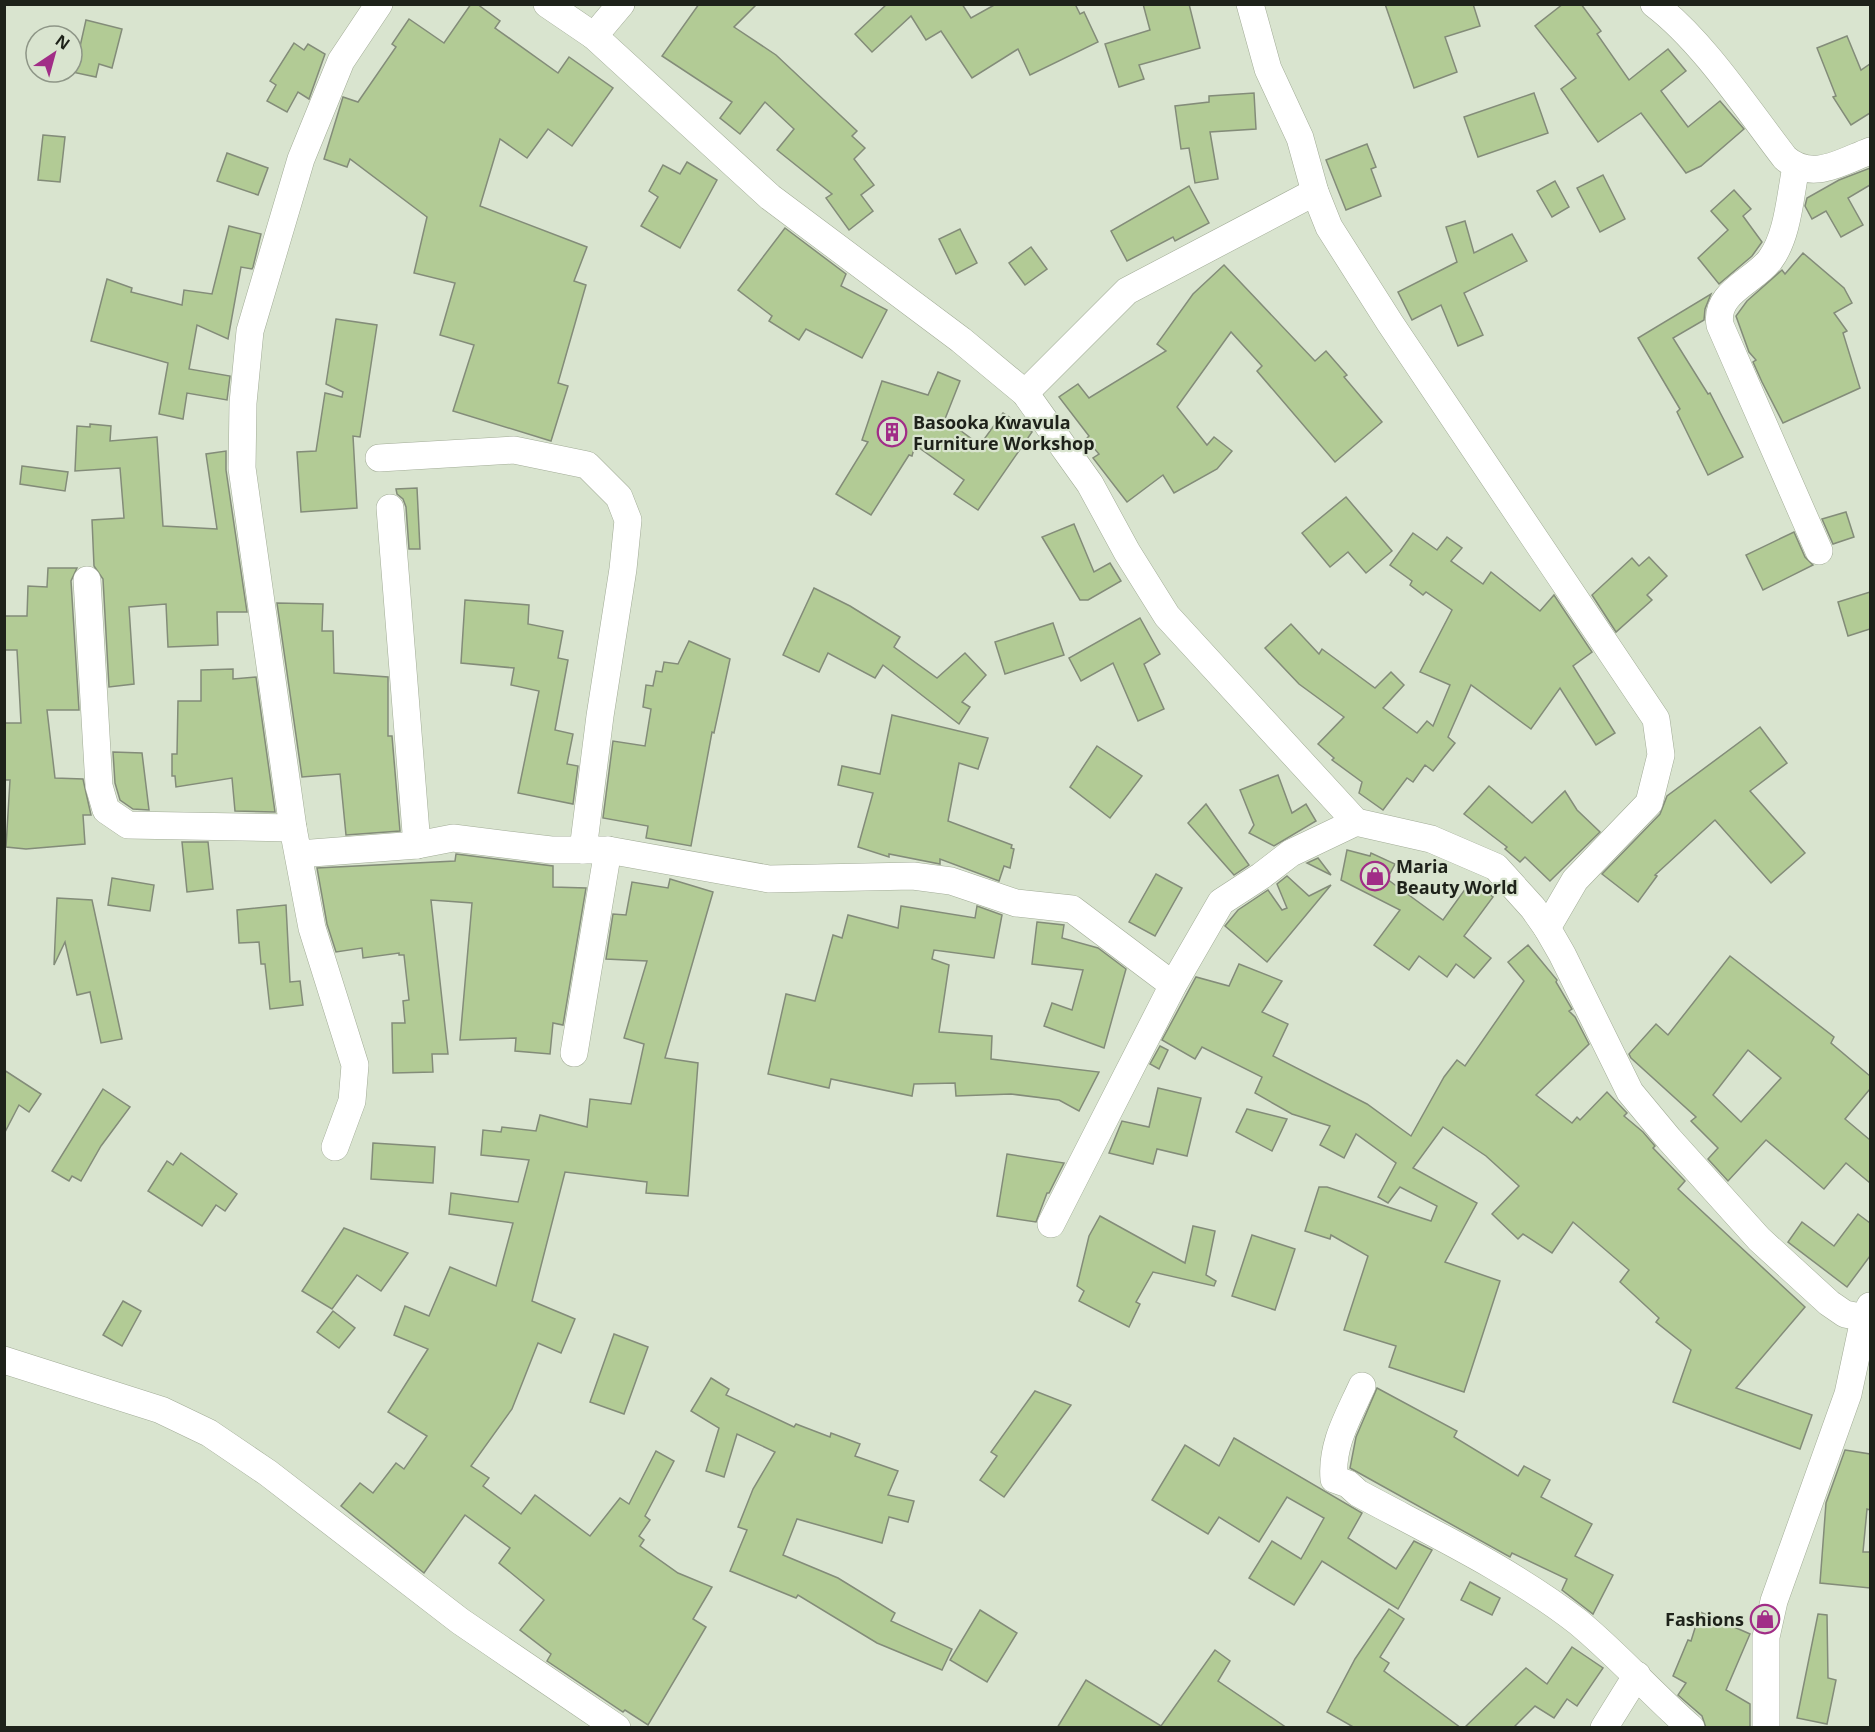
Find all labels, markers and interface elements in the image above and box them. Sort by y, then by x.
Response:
north arrow [24,24,84,84]
text: N [51,29,75,55]
place label: Basooka Kwavula Furniture Workshop [913,410,1095,455]
building icon: Basooka Kwavula Furniture Workshop [876,416,908,448]
place label: Maria Beauty World [1396,854,1518,899]
shop icon: Maria Beauty World [1359,860,1391,892]
shop icon: Fashions [1749,1603,1781,1635]
place label: Fashions [1665,1607,1744,1631]

